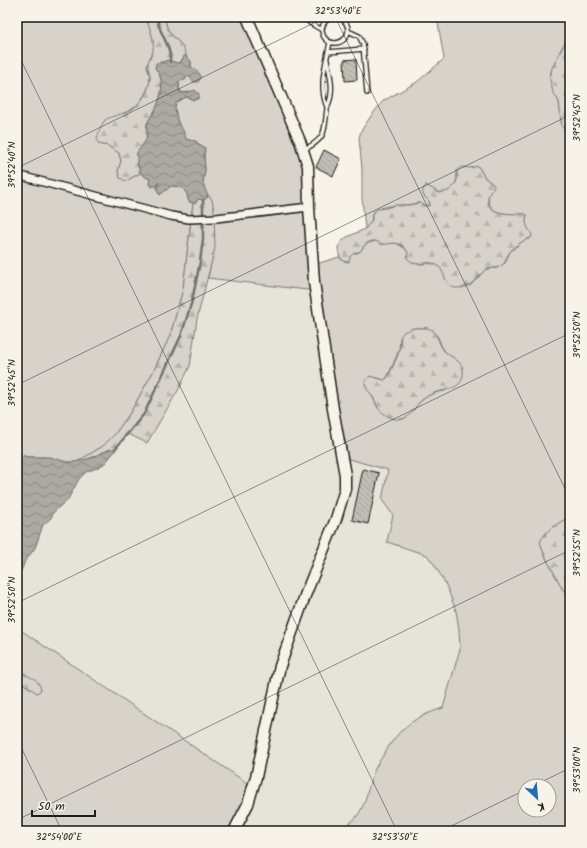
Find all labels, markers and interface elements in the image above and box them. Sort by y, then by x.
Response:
text: 32°53'40"E [314,3,363,19]
text: 39°52'45"N [569,94,585,142]
text: 39°52'40"N [4,141,20,189]
text: 39°52'50"N [569,311,585,359]
text: 39°52'45"N [4,359,20,407]
text: 39°52'55"N [569,529,585,577]
text: 39°52'50"N [4,576,20,624]
text: 39°53'00"N [569,746,585,793]
north arrow [517,778,557,818]
scale bar [32,792,95,818]
text: 50 m [38,797,65,816]
text: K [534,797,548,816]
text: 32°54'00"E [36,829,83,845]
text: 32°53'50"E [372,829,420,845]

